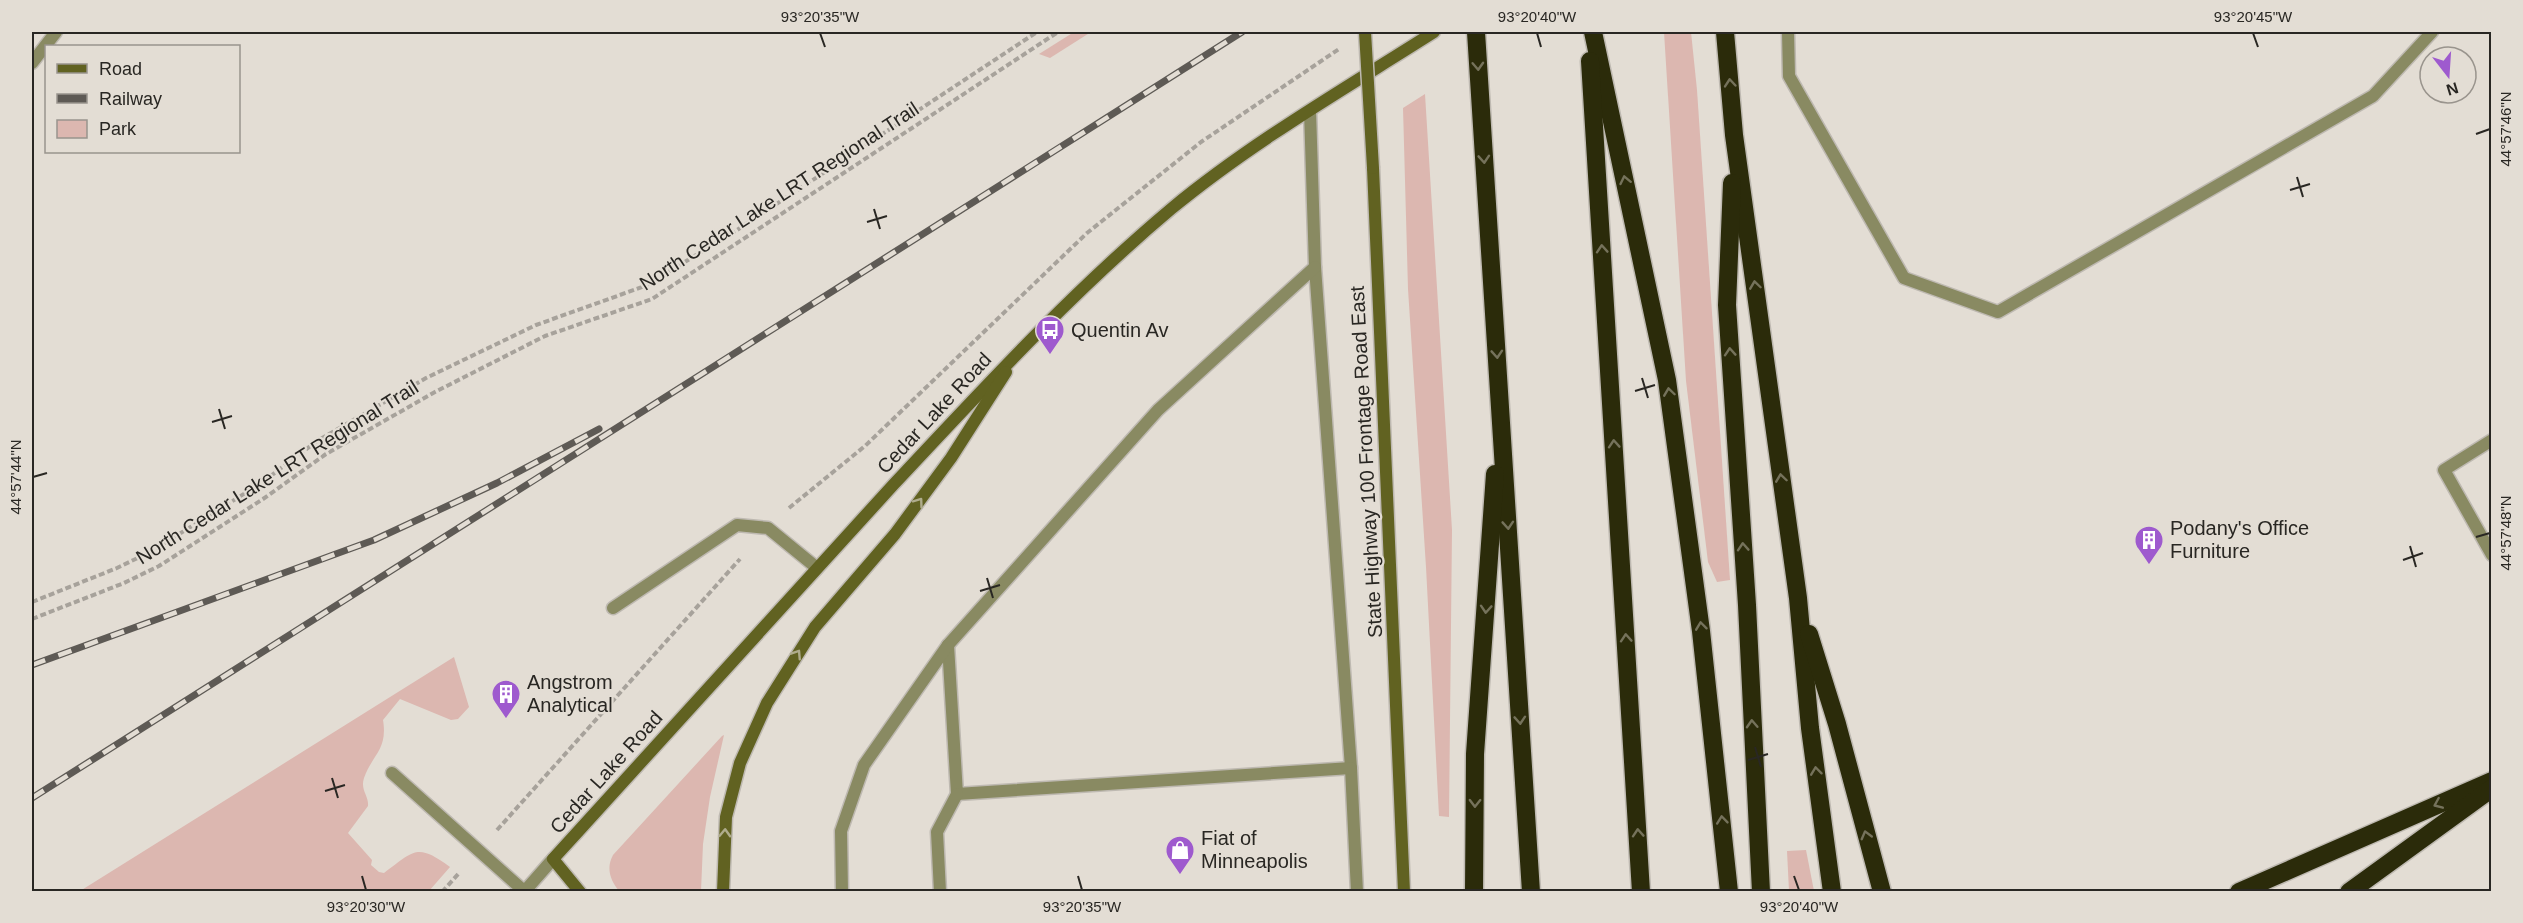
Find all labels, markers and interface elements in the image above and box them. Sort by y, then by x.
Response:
text: 93°20'35"W [781,8,860,25]
text: 93°20'40"W [1498,8,1577,25]
text: 93°20'45"W [2214,8,2293,25]
legend [45,45,240,153]
north arrow [2418,45,2478,105]
text: Road [99,59,142,79]
one-way arrow [1471,62,1484,71]
one-way arrow [1724,79,1737,88]
text: N [2444,79,2460,99]
text: Railway [99,89,162,109]
text: 44°57'46"N [2497,91,2514,167]
street label: North Cedar Lake LRT Regional Trail [635,97,923,295]
text: Park [99,119,137,139]
one-way arrow [1477,154,1490,163]
one-way arrow [1619,175,1632,185]
one-way arrow [1595,245,1608,254]
one-way arrow [1749,280,1761,289]
street label: State Highway 100 Frontage Road East [1346,285,1386,639]
bus stop icon: Quentin Av [1034,314,1066,356]
place label: Quentin Av [1071,319,1168,341]
street label: Cedar Lake Road [872,348,996,478]
one-way arrow [1724,348,1737,357]
one-way arrow [1490,349,1503,358]
street label: North Cedar Lake LRT Regional Trail [132,376,422,568]
one-way arrow [1663,387,1675,396]
text: 44°57'44"N [7,439,24,515]
one-way arrow [1607,439,1620,448]
one-way arrow [1776,473,1788,483]
text: 44°57'48"N [2497,495,2514,571]
one-way arrow [912,498,923,509]
place label: Podany's Office Furniture [2170,517,2309,562]
one-way arrow [1501,521,1514,530]
building icon: Podany's Office Furniture [2133,524,2165,566]
one-way arrow [1736,542,1749,551]
one-way arrow [1479,604,1492,613]
one-way arrow [1695,622,1707,631]
one-way arrow [1619,634,1632,643]
one-way arrow [790,650,802,660]
place label: Angstrom Analytical [527,671,613,716]
building icon: Angstrom Analytical [490,678,522,720]
street label: Cedar Lake Road [545,706,667,838]
one-way arrow [1513,715,1526,724]
one-way arrow [1746,720,1759,729]
one-way arrow [1810,766,1823,776]
one-way arrow [2433,797,2444,809]
one-way arrow [1468,799,1481,808]
one-way arrow [1716,816,1729,825]
place label: Fiat of Minneapolis [1201,827,1308,872]
one-way arrow [719,829,732,838]
one-way arrow [1631,829,1644,838]
one-way arrow [1861,830,1873,841]
shop icon: Fiat of Minneapolis [1164,834,1196,876]
text: 93°20'30"W [327,898,406,915]
text: 93°20'35"W [1043,898,1122,915]
text: 93°20'40"W [1760,898,1839,915]

